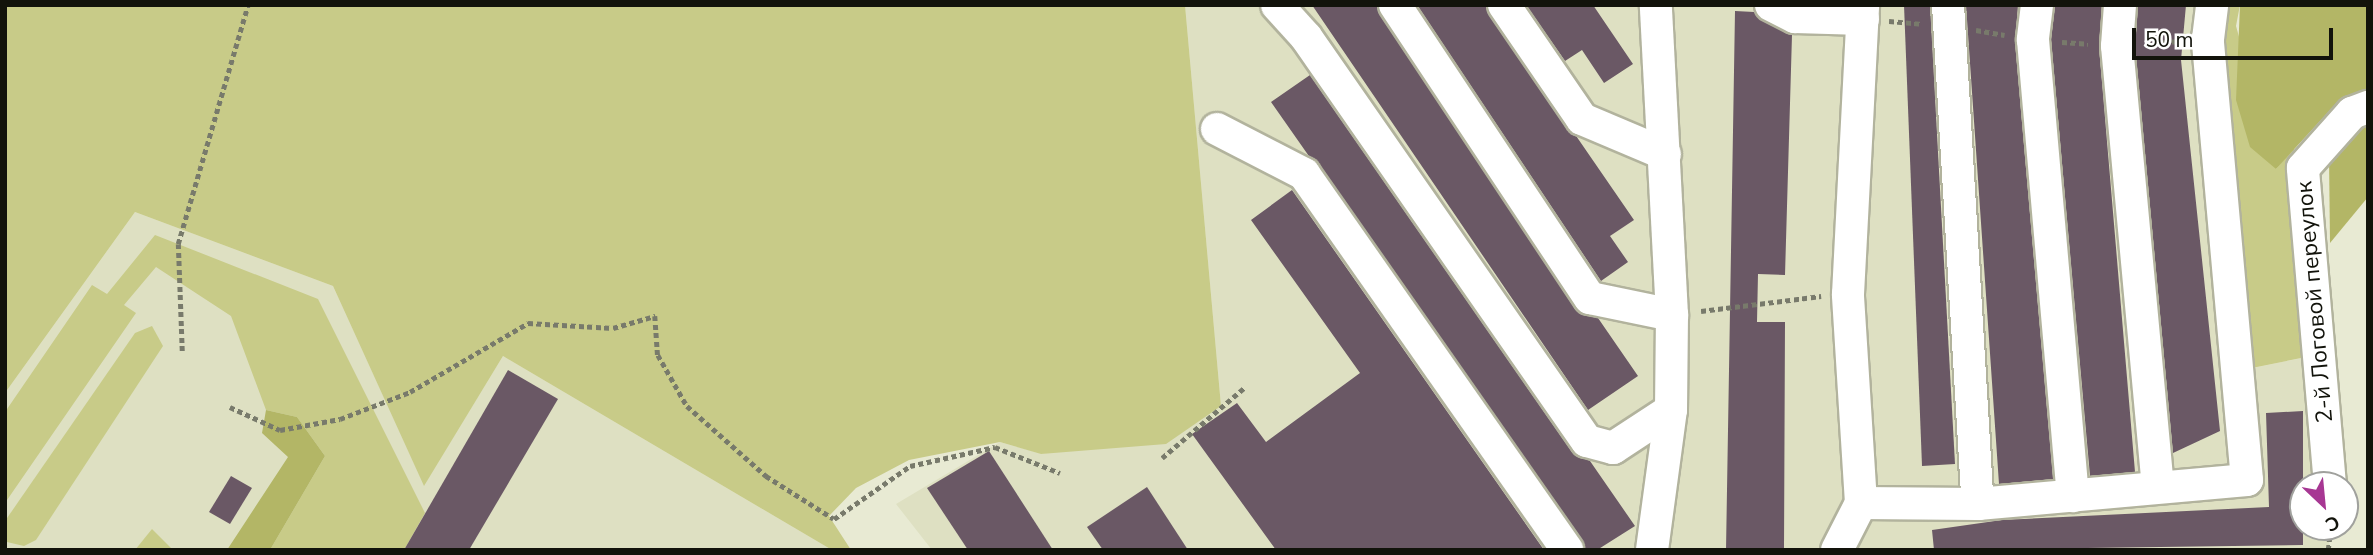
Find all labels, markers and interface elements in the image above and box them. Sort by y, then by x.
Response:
scale bar [2135,14,2336,58]
text: 50 m [2145,26,2194,54]
street label: 2-й Логовой переулок [2291,180,2339,424]
north arrow [2289,471,2359,541]
text: С [2321,509,2344,538]

